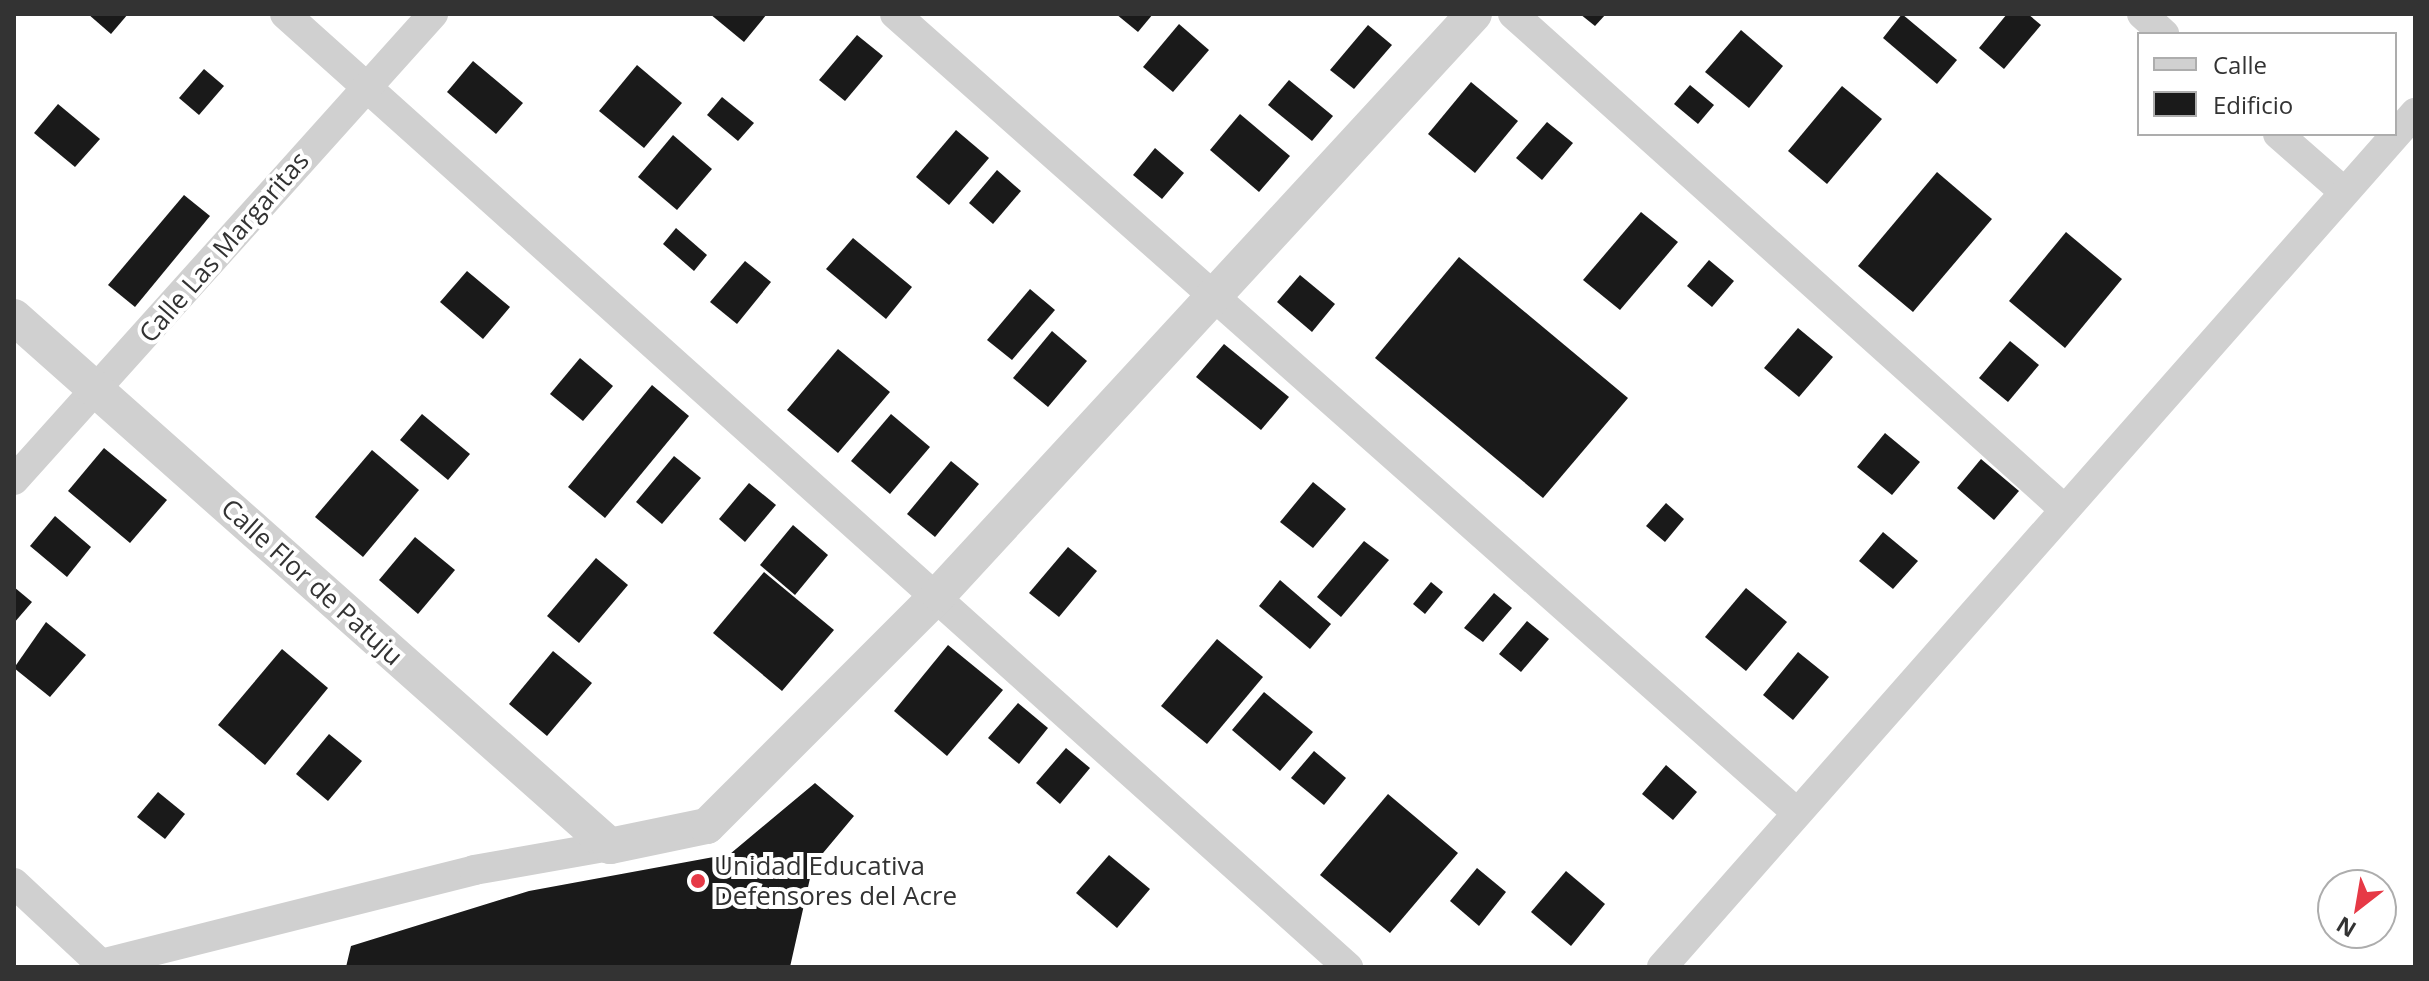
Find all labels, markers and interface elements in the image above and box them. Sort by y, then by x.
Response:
legend [2137,32,2397,136]
text: Calle [2213,48,2267,81]
text: Edificio [2213,88,2293,121]
street label: Calle Las Margaritas [133,145,315,349]
street label: Calle Flor de Patuju [215,492,409,672]
place label: Unidad Educativa Defensores del Acre [714,850,957,912]
north arrow [2317,869,2397,949]
marker: Unidad Educativa Defensores del Acre [689,872,707,890]
text: N [2330,910,2361,945]

